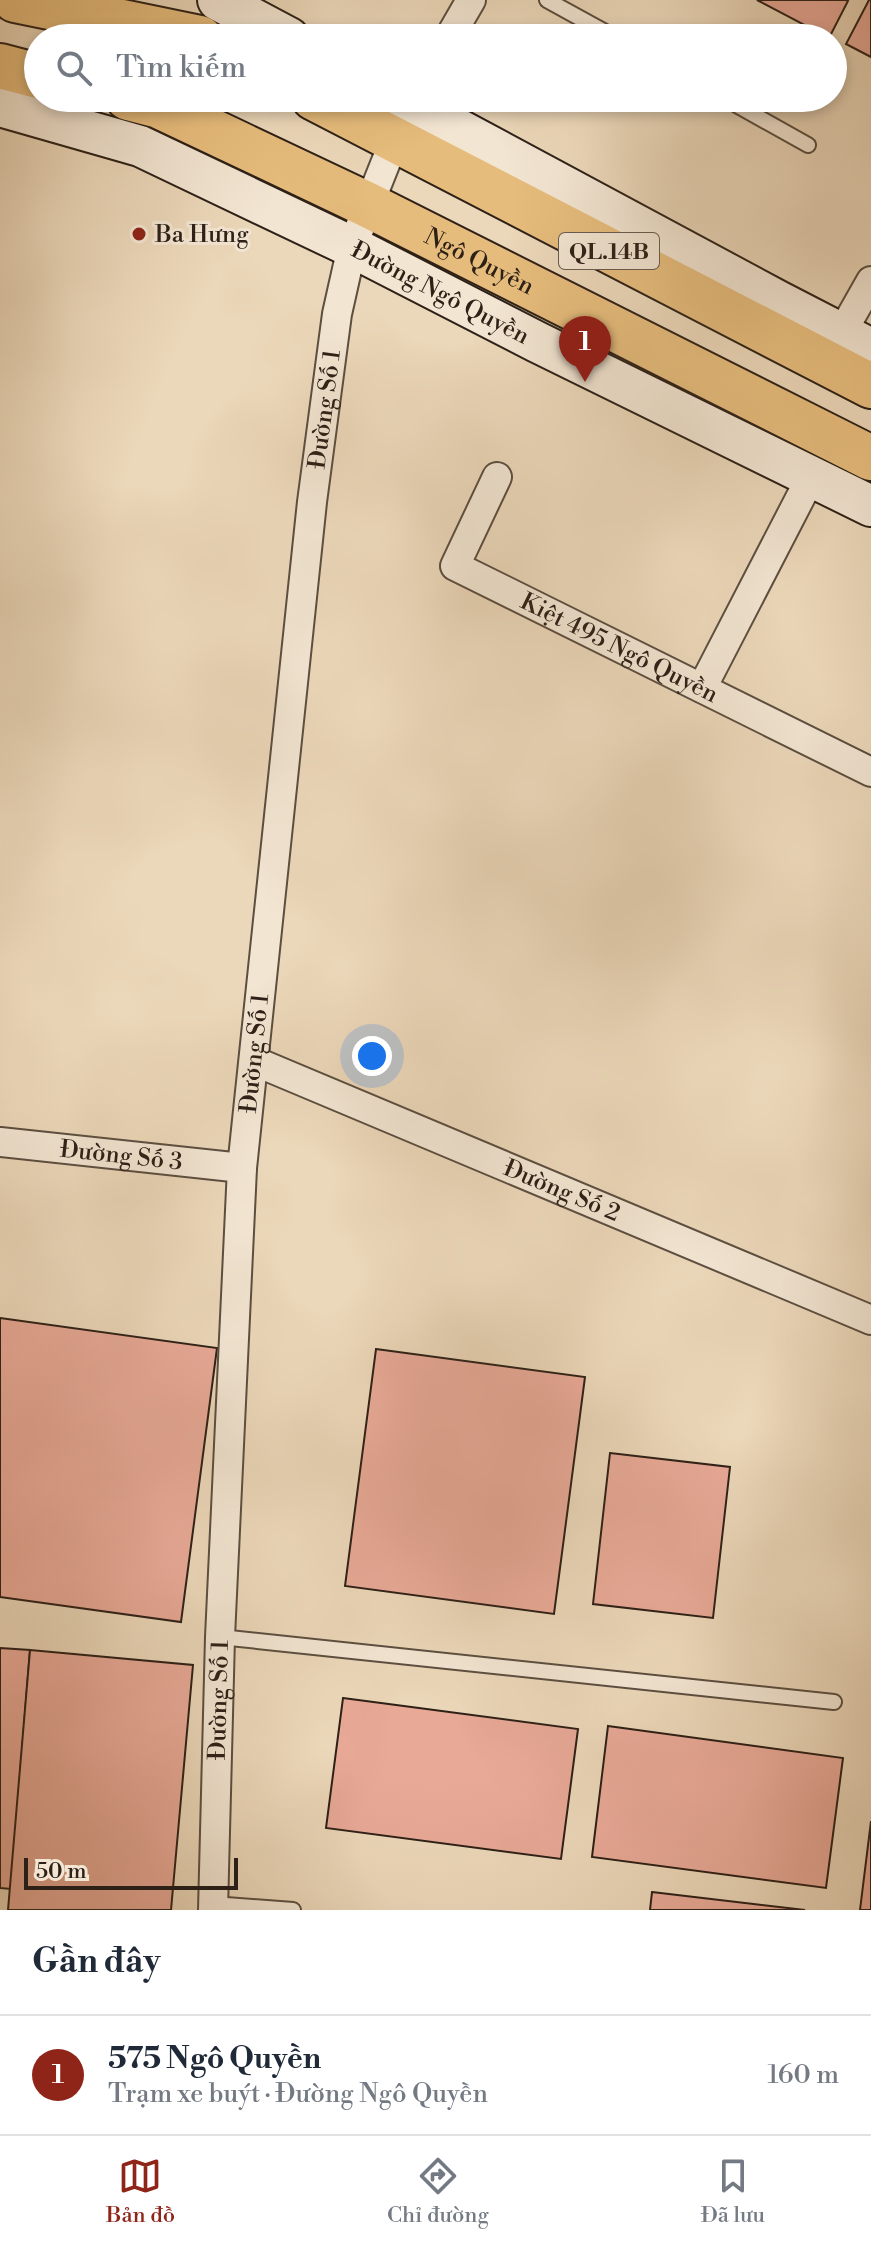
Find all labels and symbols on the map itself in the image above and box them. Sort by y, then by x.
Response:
place label: Ba Hưng [154,220,249,250]
street label: Ngô Quyền [419,222,539,302]
marker: Ba Hưng [130,225,148,243]
road number: QL.14B [559,233,659,269]
street label: Đường Ngô Quyền [346,235,534,352]
pin: 1 [559,316,611,382]
street label: Đường Số 1 [303,347,348,471]
street label: Kiệt 495 Ngô Quyền [515,587,723,710]
street label: Đường Số 1 [234,991,276,1115]
your location [352,1036,392,1076]
street label: Đường Số 3 [58,1135,184,1178]
street label: Đường Số 2 [499,1153,624,1229]
street label: Đường Số 1 [203,1639,236,1761]
scale bar [24,1854,238,1890]

